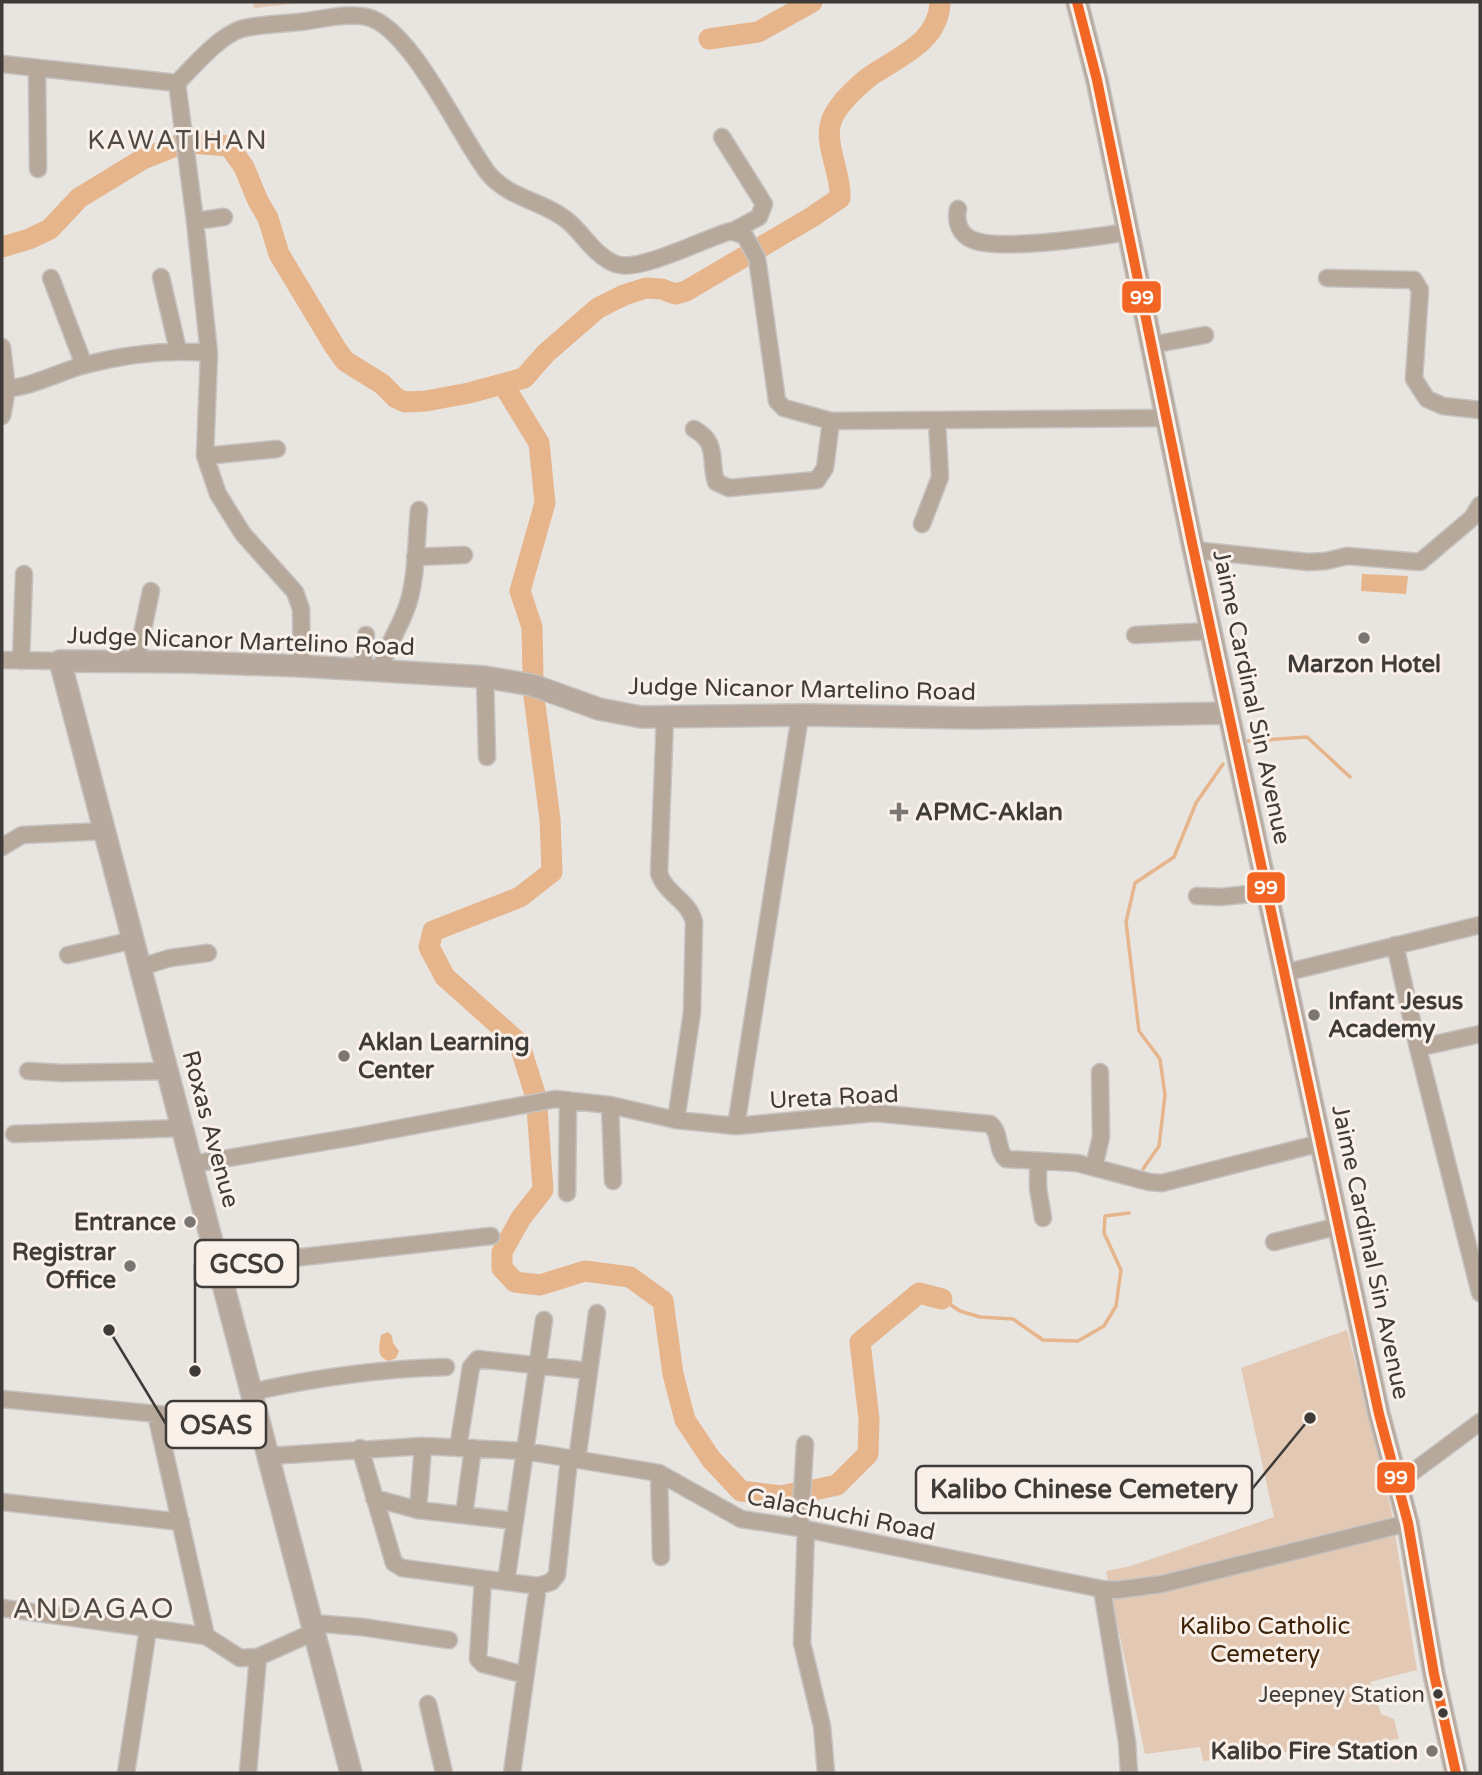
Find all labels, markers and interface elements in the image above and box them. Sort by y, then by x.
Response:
district label: KAWATIHAN [87,125,269,156]
line badge: 99 [1121,280,1162,314]
text: 99 [1130,287,1154,309]
street label: Jaime Cardinal Sin Avenue [1206,547,1297,847]
street label: Judge Nicanor Martelino Road [67,621,415,662]
marker: Marzon Hotel [1356,630,1372,646]
place label: Marzon Hotel [1287,650,1441,679]
street label: Judge Nicanor Martelino Road [628,672,976,707]
place label: APMC-Aklan [915,798,1063,827]
marker: APMC-Aklan [889,802,909,822]
line badge: 99 [1246,871,1286,904]
text: 99 [1254,877,1278,899]
place label: Infant Jesus Academy [1328,987,1463,1044]
marker: Infant Jesus Academy [1306,1007,1322,1023]
place label: Aklan Learning Center [358,1028,530,1085]
street label: Roxas Avenue [176,1047,245,1211]
marker: Aklan Learning Center [336,1048,352,1064]
street label: Ureta Road [769,1080,899,1115]
street label: Jaime Cardinal Sin Avenue [1325,1102,1416,1402]
place label: Entrance [74,1208,176,1237]
marker: Entrance [182,1214,198,1230]
place label: Registrar Office [12,1238,117,1295]
callout: GCSO [195,1240,298,1287]
text: GCSO [210,1249,284,1280]
marker: Registrar Office [122,1258,138,1274]
callout: OSAS [166,1401,266,1448]
text: OSAS [180,1410,252,1441]
line badge: 99 [1376,1461,1416,1494]
callout: Kalibo Chinese Cemetery [916,1466,1252,1513]
text: 99 [1384,1467,1408,1489]
text: Kalibo Chinese Cemetery [930,1474,1238,1505]
street label: Calachuchi Road [744,1482,938,1547]
district label: ANDAGAO [13,1592,175,1626]
park label: Kalibo Catholic Cemetery [1180,1612,1350,1669]
place label: Jeepney Station [1258,1682,1425,1708]
marker: Jeepney Station [1431,1687,1445,1701]
unlabelled marker [1436,1706,1450,1720]
place label: Kalibo Fire Station [1211,1737,1418,1766]
marker: Kalibo Fire Station [1424,1743,1440,1759]

